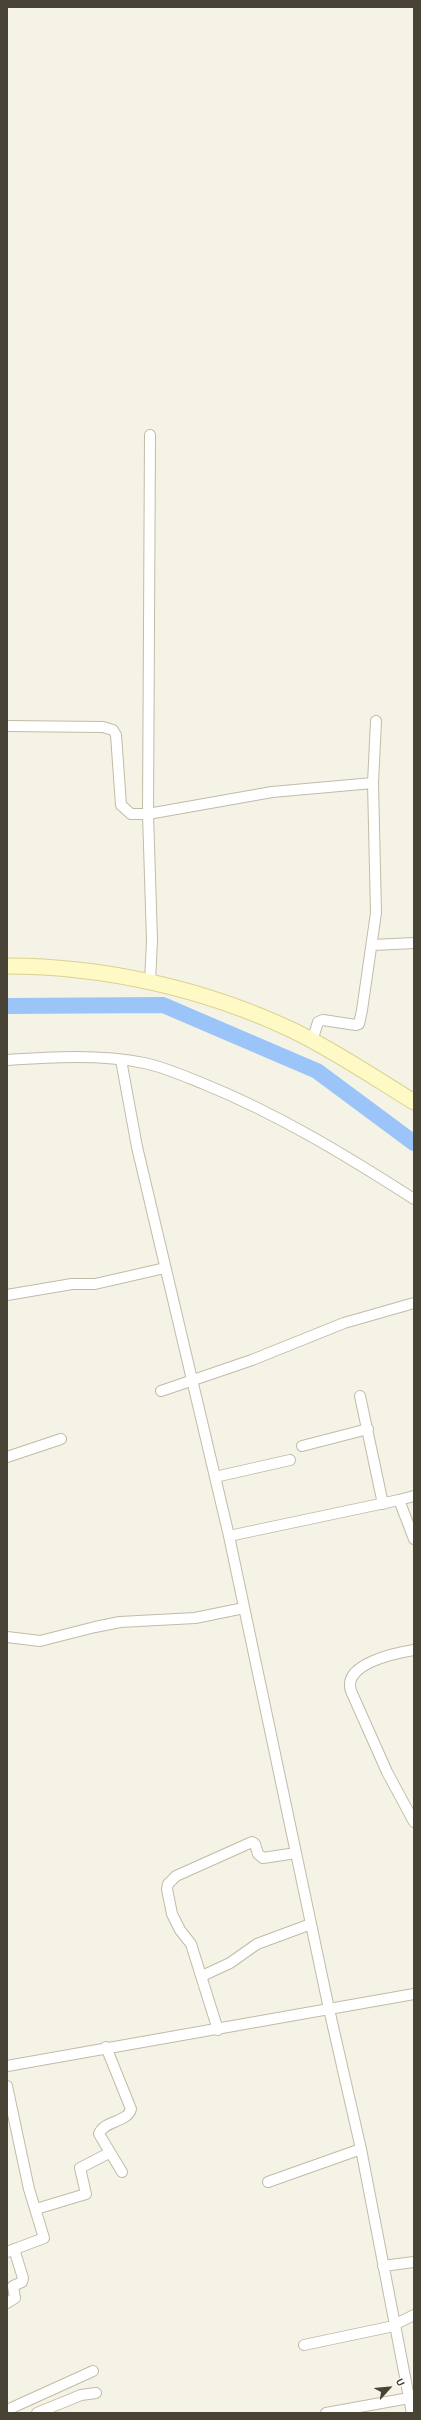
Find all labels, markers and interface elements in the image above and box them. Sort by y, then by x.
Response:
north arrow [369,2368,409,2408]
text: U [394,2377,407,2388]

